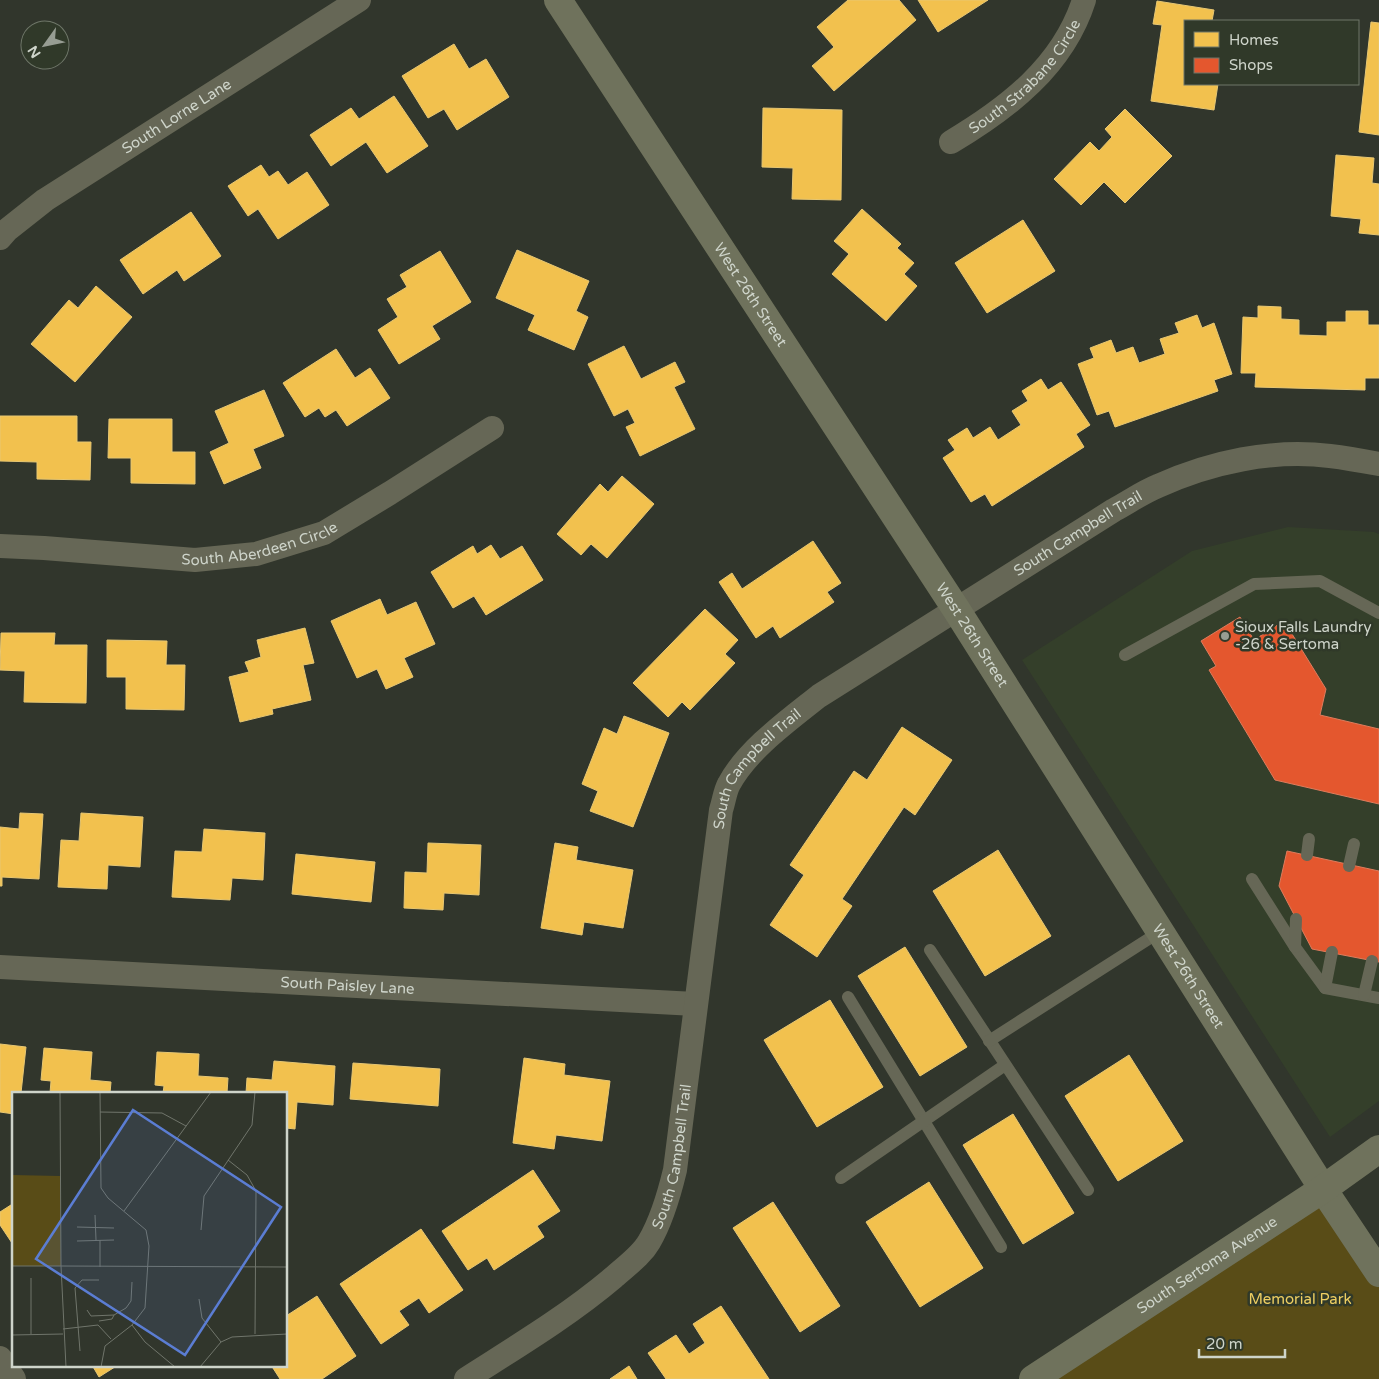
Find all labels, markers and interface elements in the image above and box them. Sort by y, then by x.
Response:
street label: South Strabane Circle [965,16,1084,138]
north arrow [20,20,70,70]
legend [1184,20,1359,85]
text: Homes [1229,31,1279,49]
text: N [24,42,45,61]
text: Shops [1229,56,1273,74]
street label: South Lorne Lane [119,75,235,158]
street label: West 26th Street [710,239,791,350]
street label: South Campbell Trail [1010,487,1145,580]
street label: South Aberdeen Circle [181,518,341,569]
street label: West 26th Street [932,579,1012,691]
place label: Sioux Falls Laundry -26 & Sertoma [1235,618,1371,653]
marker: Sioux Falls Laundry -26 & Sertoma [1219,630,1231,642]
street label: South Campbell Trail [710,705,805,830]
street label: West 26th Street [1149,920,1228,1032]
street label: South Paisley Lane [280,973,415,998]
street label: South Campbell Trail [648,1083,695,1232]
inset map [12,1092,288,1366]
street label: South Sertoma Avenue [1133,1212,1281,1318]
park label: Memorial Park [1248,1290,1352,1308]
scale bar [1199,1326,1285,1358]
text: 20 m [1206,1335,1243,1353]

